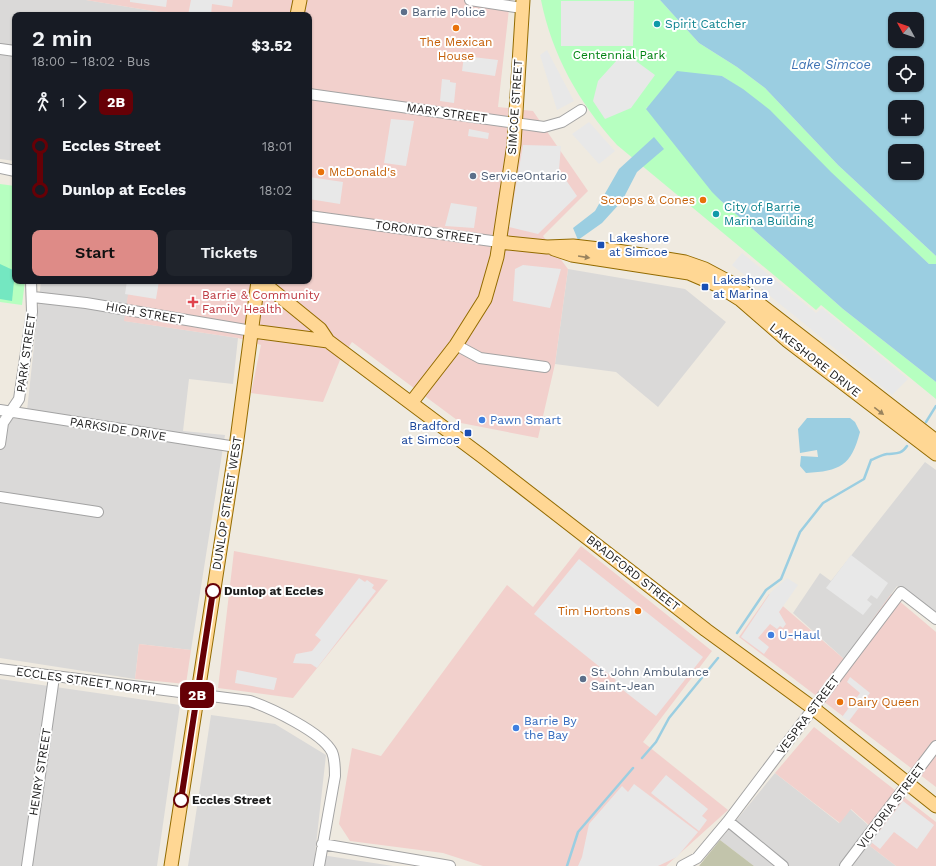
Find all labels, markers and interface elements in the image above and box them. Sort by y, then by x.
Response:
place label: Barrie Police [412,5,486,19]
marker: Barrie Police [399,7,409,17]
north arrow [888,12,924,48]
map controls [888,12,924,180]
place label: Spirit Catcher [665,17,746,31]
marker: Spirit Catcher [652,19,662,29]
marker: The Mexican House [451,23,461,33]
text: 2 min [32,26,92,51]
place label: The Mexican House [420,35,492,63]
text: $3.52 [251,37,292,55]
park label: Centennial Park [573,48,665,62]
text: 18:00 – 18:02 · Bus [32,54,150,69]
button: locate [888,56,924,92]
water label: Lake Simcoe [791,57,871,72]
street label: SIMCOE STREET [505,59,525,155]
icon: walk [32,91,54,113]
icon: forward [71,91,93,113]
text: 2B [107,94,125,110]
text: 1 [60,95,65,110]
street label: MARY STREET [406,100,488,126]
button: + [888,100,924,136]
text: Eccles Street [62,137,161,155]
text: 18:01 [262,139,292,154]
button: − [888,144,924,180]
place label: McDonald's [329,165,396,179]
marker: McDonald's [316,167,326,177]
place label: ServiceOntario [481,169,567,183]
marker: ServiceOntario [468,171,478,181]
text: Dunlop at Eccles [62,181,186,199]
text: 18:02 [259,183,292,198]
place label: Scoops & Cones [601,193,695,207]
marker: Scoops & Cones [698,195,708,205]
place label: City of Barrie Marina Building [724,200,814,228]
marker: City of Barrie Marina Building [711,209,721,219]
street label: TORONTO STREET [374,218,482,246]
button: Start [32,230,158,276]
button: Tickets [166,230,292,276]
place label: Lakeshore at Simcoe [609,231,669,259]
marker: Lakeshore at Simcoe [596,240,606,250]
one-way arrow [578,254,590,260]
place label: Lakeshore at Marina [713,273,773,301]
marker: Lakeshore at Marina [700,282,710,292]
place label: Barrie & Community Family Health [202,288,321,316]
marker: Barrie & Community Family Health [187,296,199,308]
street label: HIGH STREET [105,299,185,327]
street label: PARK STREET [14,313,38,393]
street label: LAKESHORE DRIVE [767,320,863,400]
one-way arrow [873,407,884,415]
place label: Pawn Smart [490,413,561,427]
street label: PARKSIDE DRIVE [69,414,168,444]
marker: Pawn Smart [477,415,487,425]
place label: Bradford at Simcoe [401,419,460,447]
marker: Bradford at Simcoe [463,428,473,438]
street label: DUNLOP STREET WEST [209,435,245,571]
street label: BRADFORD STREET [584,532,682,614]
marker: Dunlop at Eccles [205,583,221,599]
place label: Dunlop at Eccles [224,584,324,598]
place label: Tim Hortons [558,604,630,618]
marker: Tim Hortons [633,606,643,616]
place label: U-Haul [779,628,821,642]
marker: U-Haul [766,630,776,640]
street label: ECCLES STREET NORTH [15,664,157,698]
place label: St. John Ambulance Saint-Jean [591,665,709,693]
street label: VESPRA STREET [774,673,842,757]
marker: St. John Ambulance Saint-Jean [578,674,588,684]
line badge: 2B [179,682,215,708]
text: 2B [188,687,206,703]
place label: Dairy Queen [848,695,919,709]
marker: Dairy Queen [835,697,845,707]
place label: Barrie By the Bay [524,714,577,742]
marker: Barrie By the Bay [511,723,521,733]
street label: HENRY STREET [26,727,54,817]
street label: VICTORIA STREET [854,760,928,852]
marker: Eccles Street [173,792,189,808]
place label: Eccles Street [192,793,272,807]

